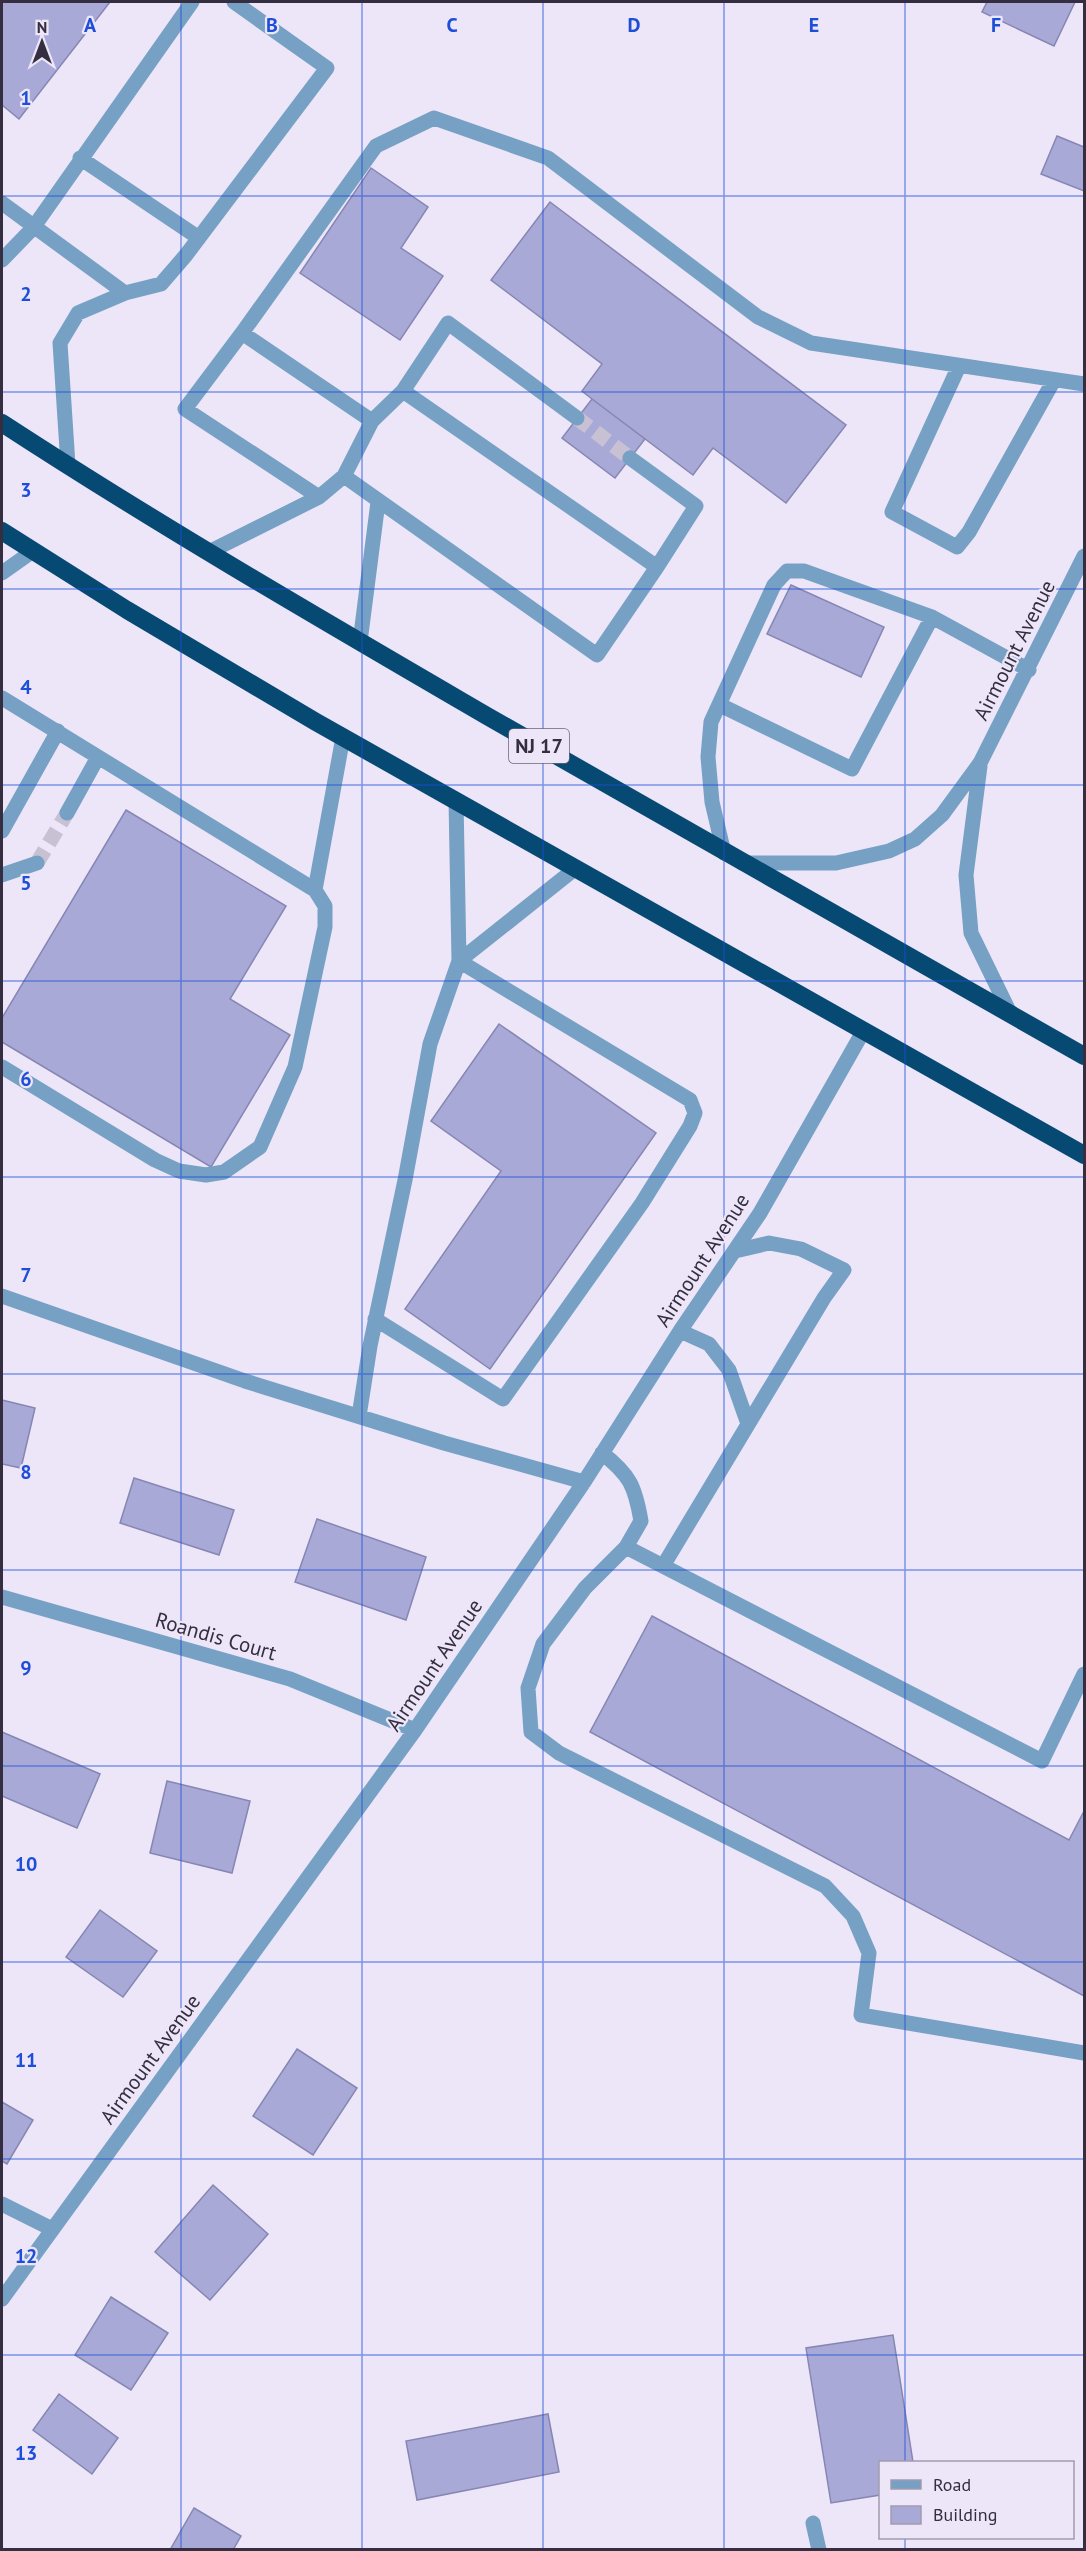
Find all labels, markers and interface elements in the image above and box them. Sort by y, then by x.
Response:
north arrow [12,12,72,72]
text: A [84,12,97,38]
text: B [266,12,278,38]
text: C [446,12,458,38]
text: D [628,12,641,38]
text: E [809,12,819,38]
text: F [991,12,1001,38]
text: N [37,17,47,37]
text: 1 [20,85,32,111]
text: 2 [20,281,32,307]
text: 3 [20,477,32,503]
street label: Airmount Avenue [967,575,1061,725]
text: 4 [20,674,32,700]
road number: NJ 17 [509,729,569,763]
text: 5 [20,870,32,896]
text: 6 [20,1066,32,1092]
street label: Airmount Avenue [649,1188,755,1332]
text: 7 [20,1262,32,1288]
text: 8 [20,1459,32,1485]
street label: Airmount Avenue [380,1594,488,1736]
street label: Roandis Court [152,1606,280,1666]
text: 9 [20,1655,32,1681]
text: 10 [15,1851,37,1877]
street label: Airmount Avenue [94,1989,206,2129]
text: 11 [15,2047,37,2073]
text: 12 [15,2243,37,2269]
text: 13 [15,2440,37,2466]
legend [879,2461,1074,2539]
text: Road [933,2473,971,2496]
text: Building [933,2503,997,2526]

